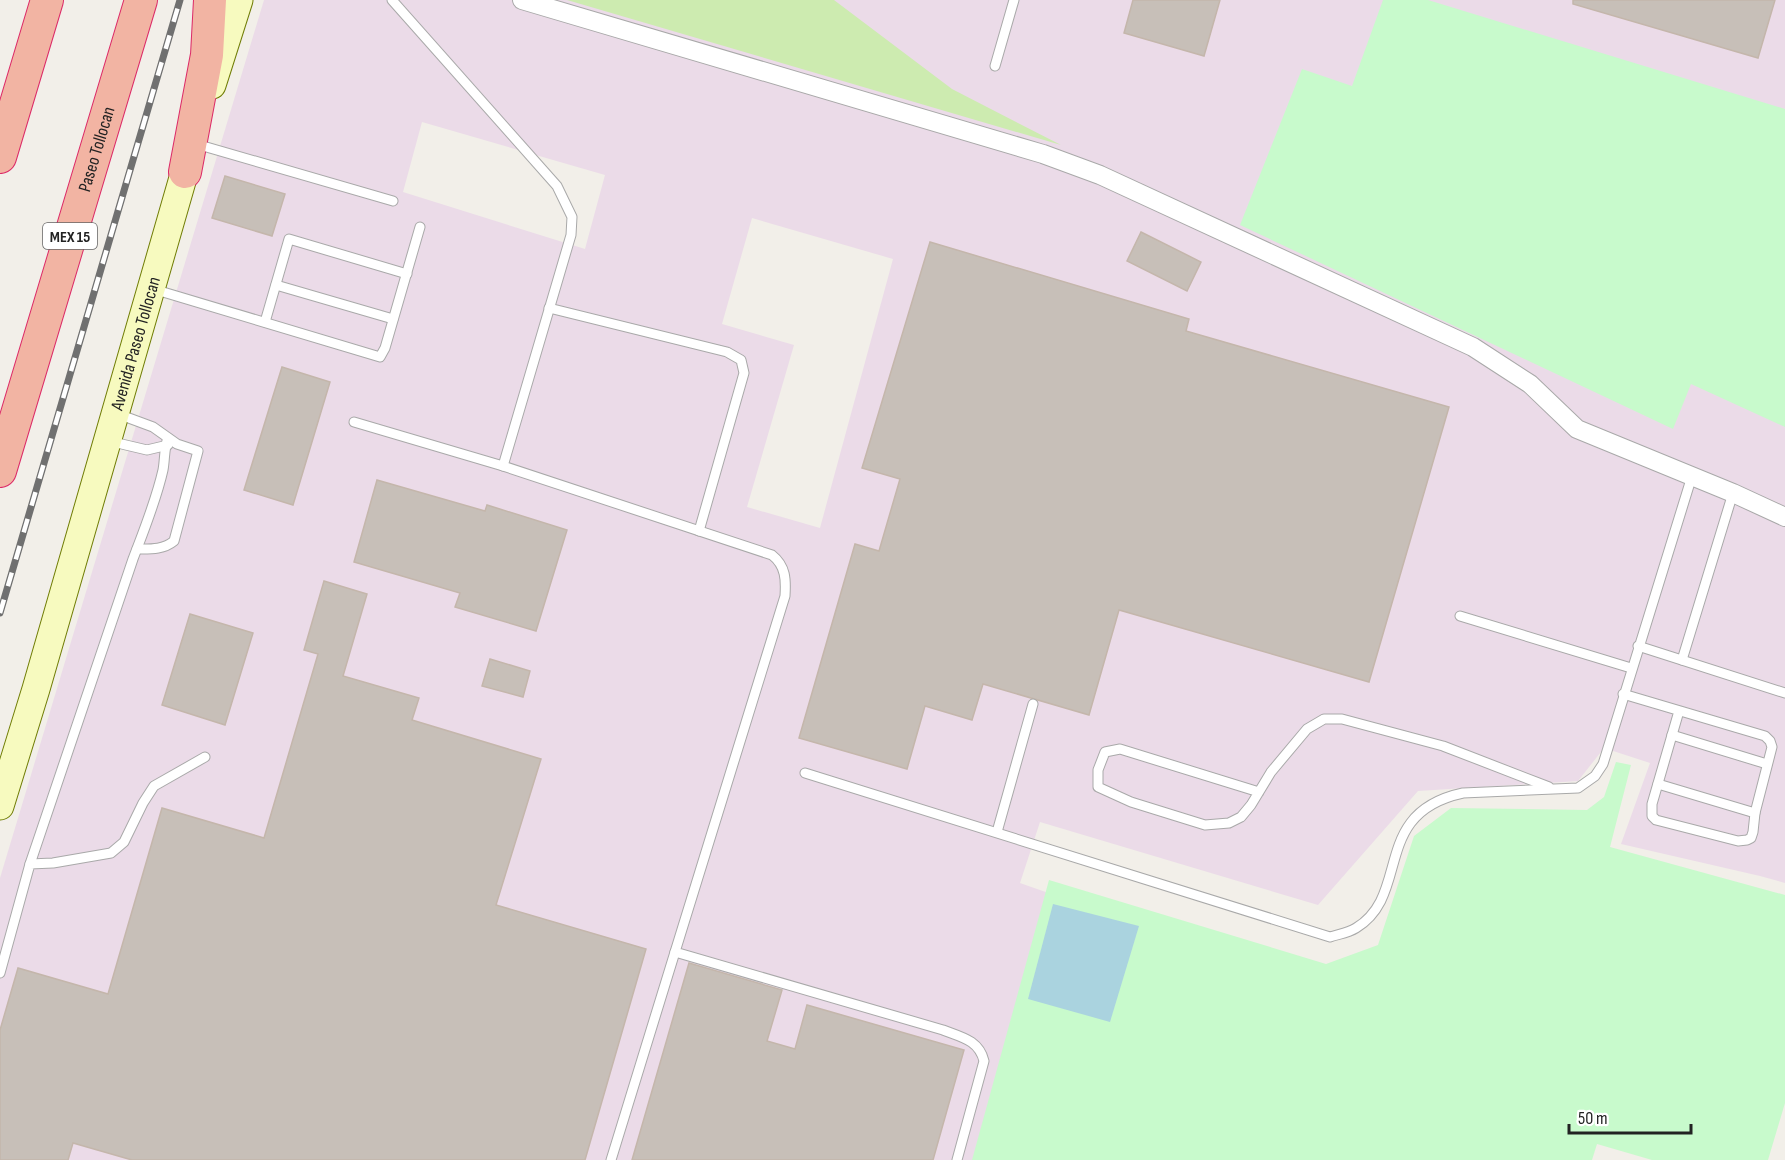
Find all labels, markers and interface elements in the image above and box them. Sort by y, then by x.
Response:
street label: Paseo Tollocan [74,104,119,194]
road number: MEX 15 [43,223,97,249]
street label: Avenida Paseo Tollocan [106,274,165,414]
scale bar [1569,1097,1690,1135]
text: 50 m [1578,1108,1608,1129]

